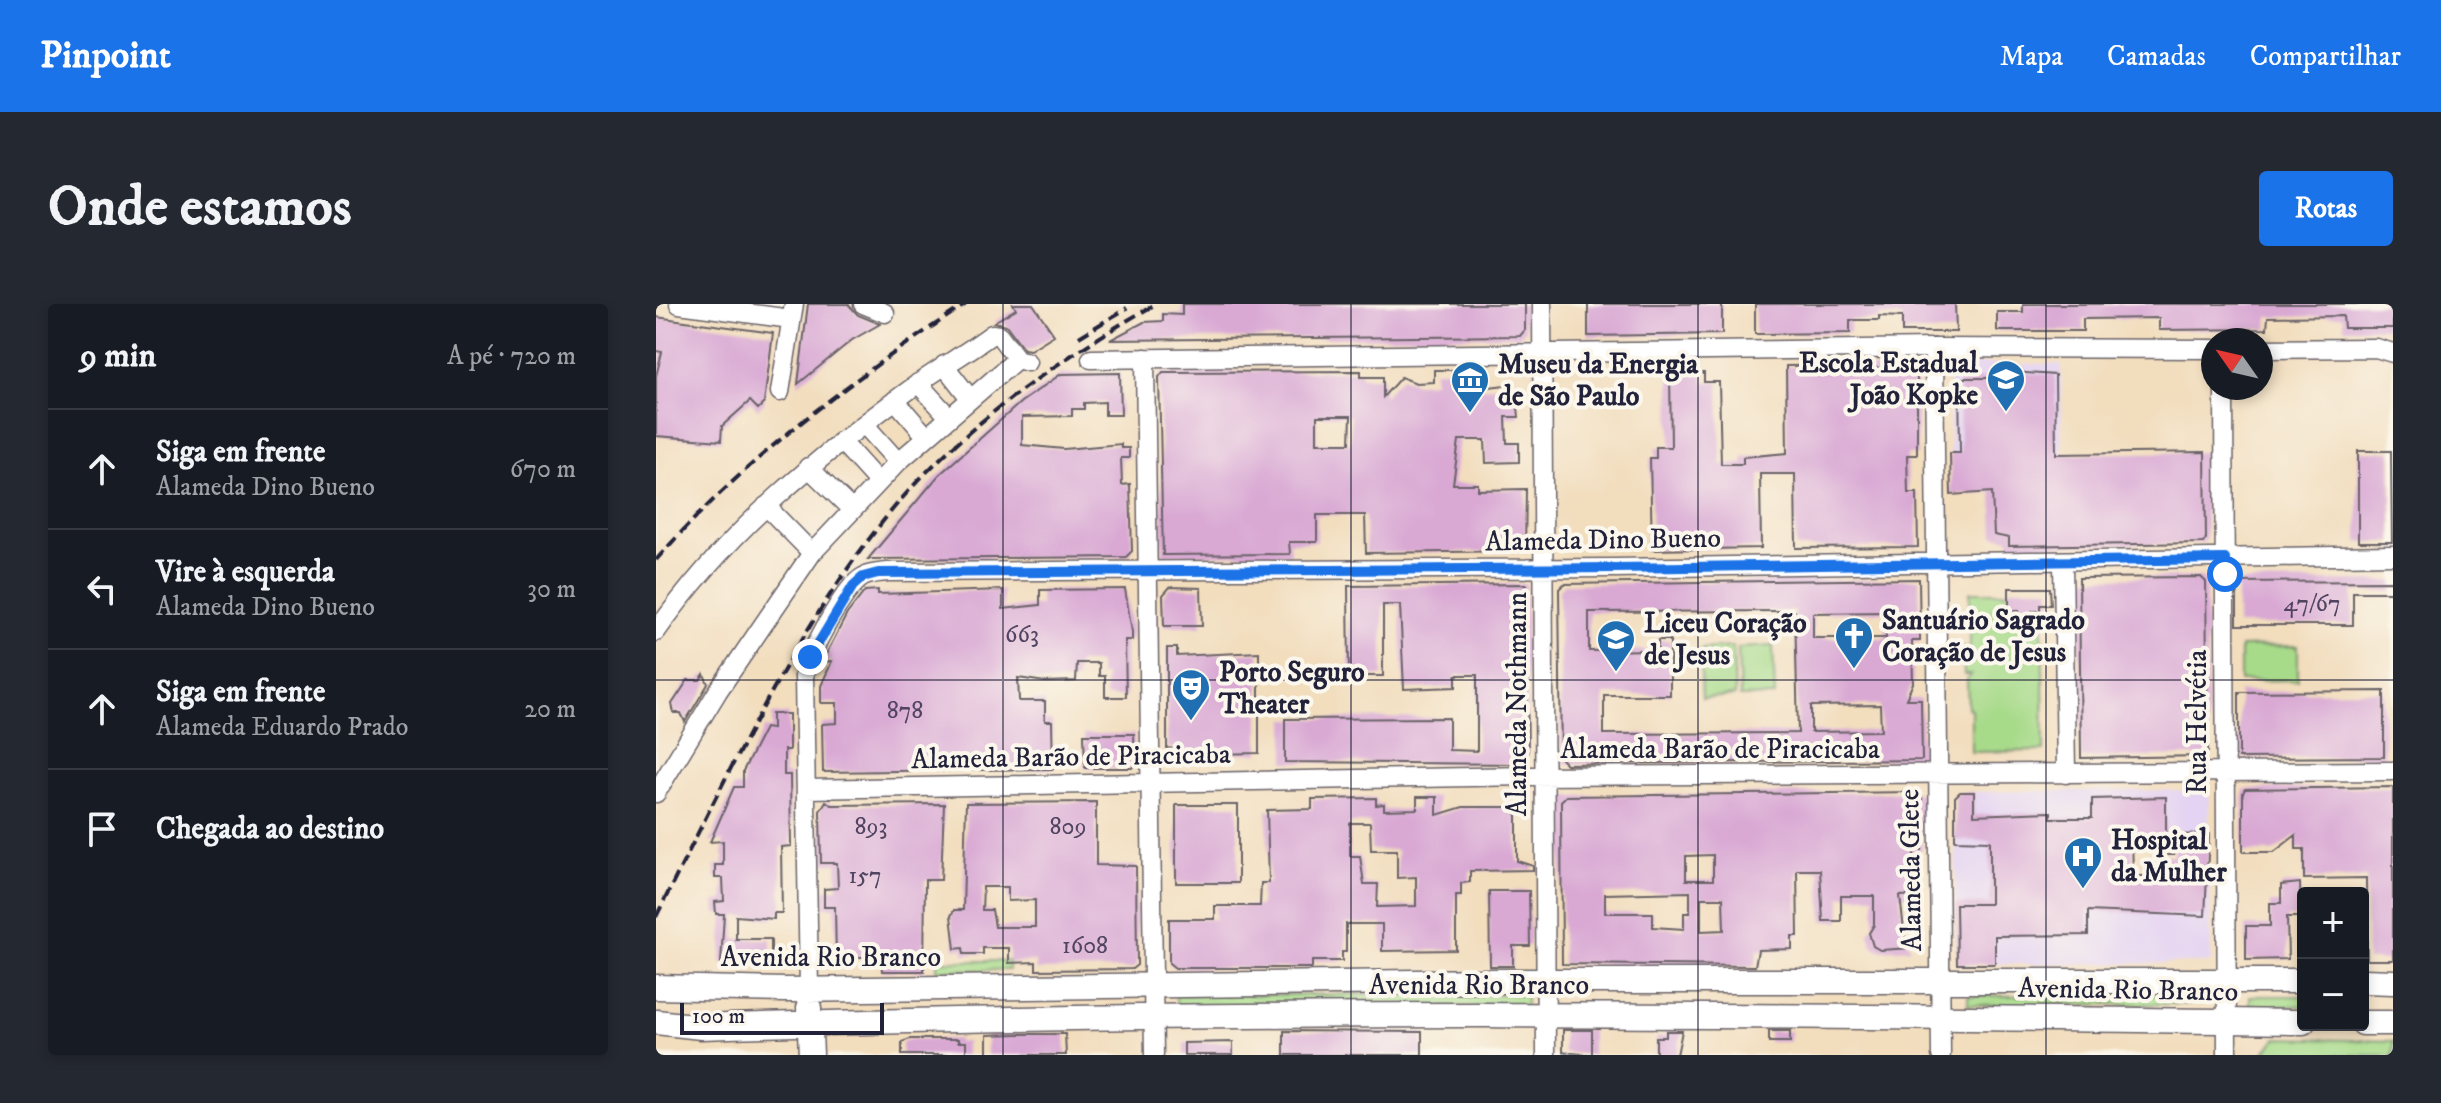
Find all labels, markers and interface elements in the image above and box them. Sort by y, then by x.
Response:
text: Pinpoint [40,32,171,80]
text: Mapa [2000,39,2063,74]
text: Camadas [2107,39,2206,74]
text: Compartilhar [2250,39,2401,74]
button: Rotas [2259,171,2393,246]
text: Onde estamos [48,173,351,243]
north arrow [2201,328,2273,400]
text: 9 min [80,335,156,377]
text: A pé · 720 m [447,340,576,373]
place label: Escola Estadual João Kopke [1799,346,1979,413]
place label: Museu da Energia de São Paulo [1498,347,1699,414]
school or university icon: Escola Estadual João Kopke [1985,358,2027,413]
museum icon: Museu da Energia de São Paulo [1449,359,1491,414]
text: Siga em frente [156,434,325,471]
icon: ahead [80,447,124,491]
text: 670 m [510,453,576,486]
text: Alameda Dino Bueno [156,471,375,504]
street label: Alameda Dino Bueno [1485,520,1721,560]
text: Vire à esquerda [156,554,335,591]
route start [2207,556,2243,592]
icon: left [80,567,124,611]
text: 30 m [527,573,576,606]
house number: 47/67 [2283,589,2341,619]
text: Alameda Dino Bueno [156,591,375,624]
street label: Alameda Nothmann [1500,591,1535,816]
place label: Santuário Sagrado Coração de Jesus [1882,603,2085,670]
place label: Liceu Coração de Jesus [1644,606,1807,673]
church icon: Santuário Sagrado Coração de Jesus [1833,615,1875,670]
school or university icon: Liceu Coração de Jesus [1595,618,1637,673]
house number: 663 [1005,620,1039,650]
route end [792,639,828,675]
street label: Rua Helvétia [2180,649,2215,794]
place label: Porto Seguro Theater [1218,655,1365,722]
theatre icon: Porto Seguro Theater [1170,667,1212,722]
text: Siga em frente [156,674,325,711]
icon: ahead [80,687,124,731]
text: 20 m [524,693,576,726]
house number: 878 [887,696,923,726]
text: Alameda Eduardo Prado [156,711,408,744]
street label: Alameda Barão de Piracicaba [1560,732,1880,767]
street label: Alameda Barão de Piracicaba [911,737,1231,777]
street label: Alameda Glete [1892,788,1930,952]
icon: arrive [80,807,124,851]
text: Chegada ao destino [156,811,384,848]
house number: 893 [855,812,887,842]
house number: 809 [1050,812,1086,842]
place label: Hospital da Mulher [2111,823,2227,890]
hospital icon: Hospital da Mulher [2062,835,2104,890]
house number: 157 [848,861,882,891]
map controls [2297,887,2369,1031]
button: + [2297,887,2369,959]
house number: 1608 [1062,931,1108,961]
street label: Avenida Rio Branco [721,940,941,975]
button: − [2297,959,2369,1031]
street label: Avenida Rio Branco [1369,968,1589,1003]
street label: Avenida Rio Branco [2018,971,2238,1009]
scale bar [680,999,884,1035]
text: 100 m [692,1003,745,1030]

